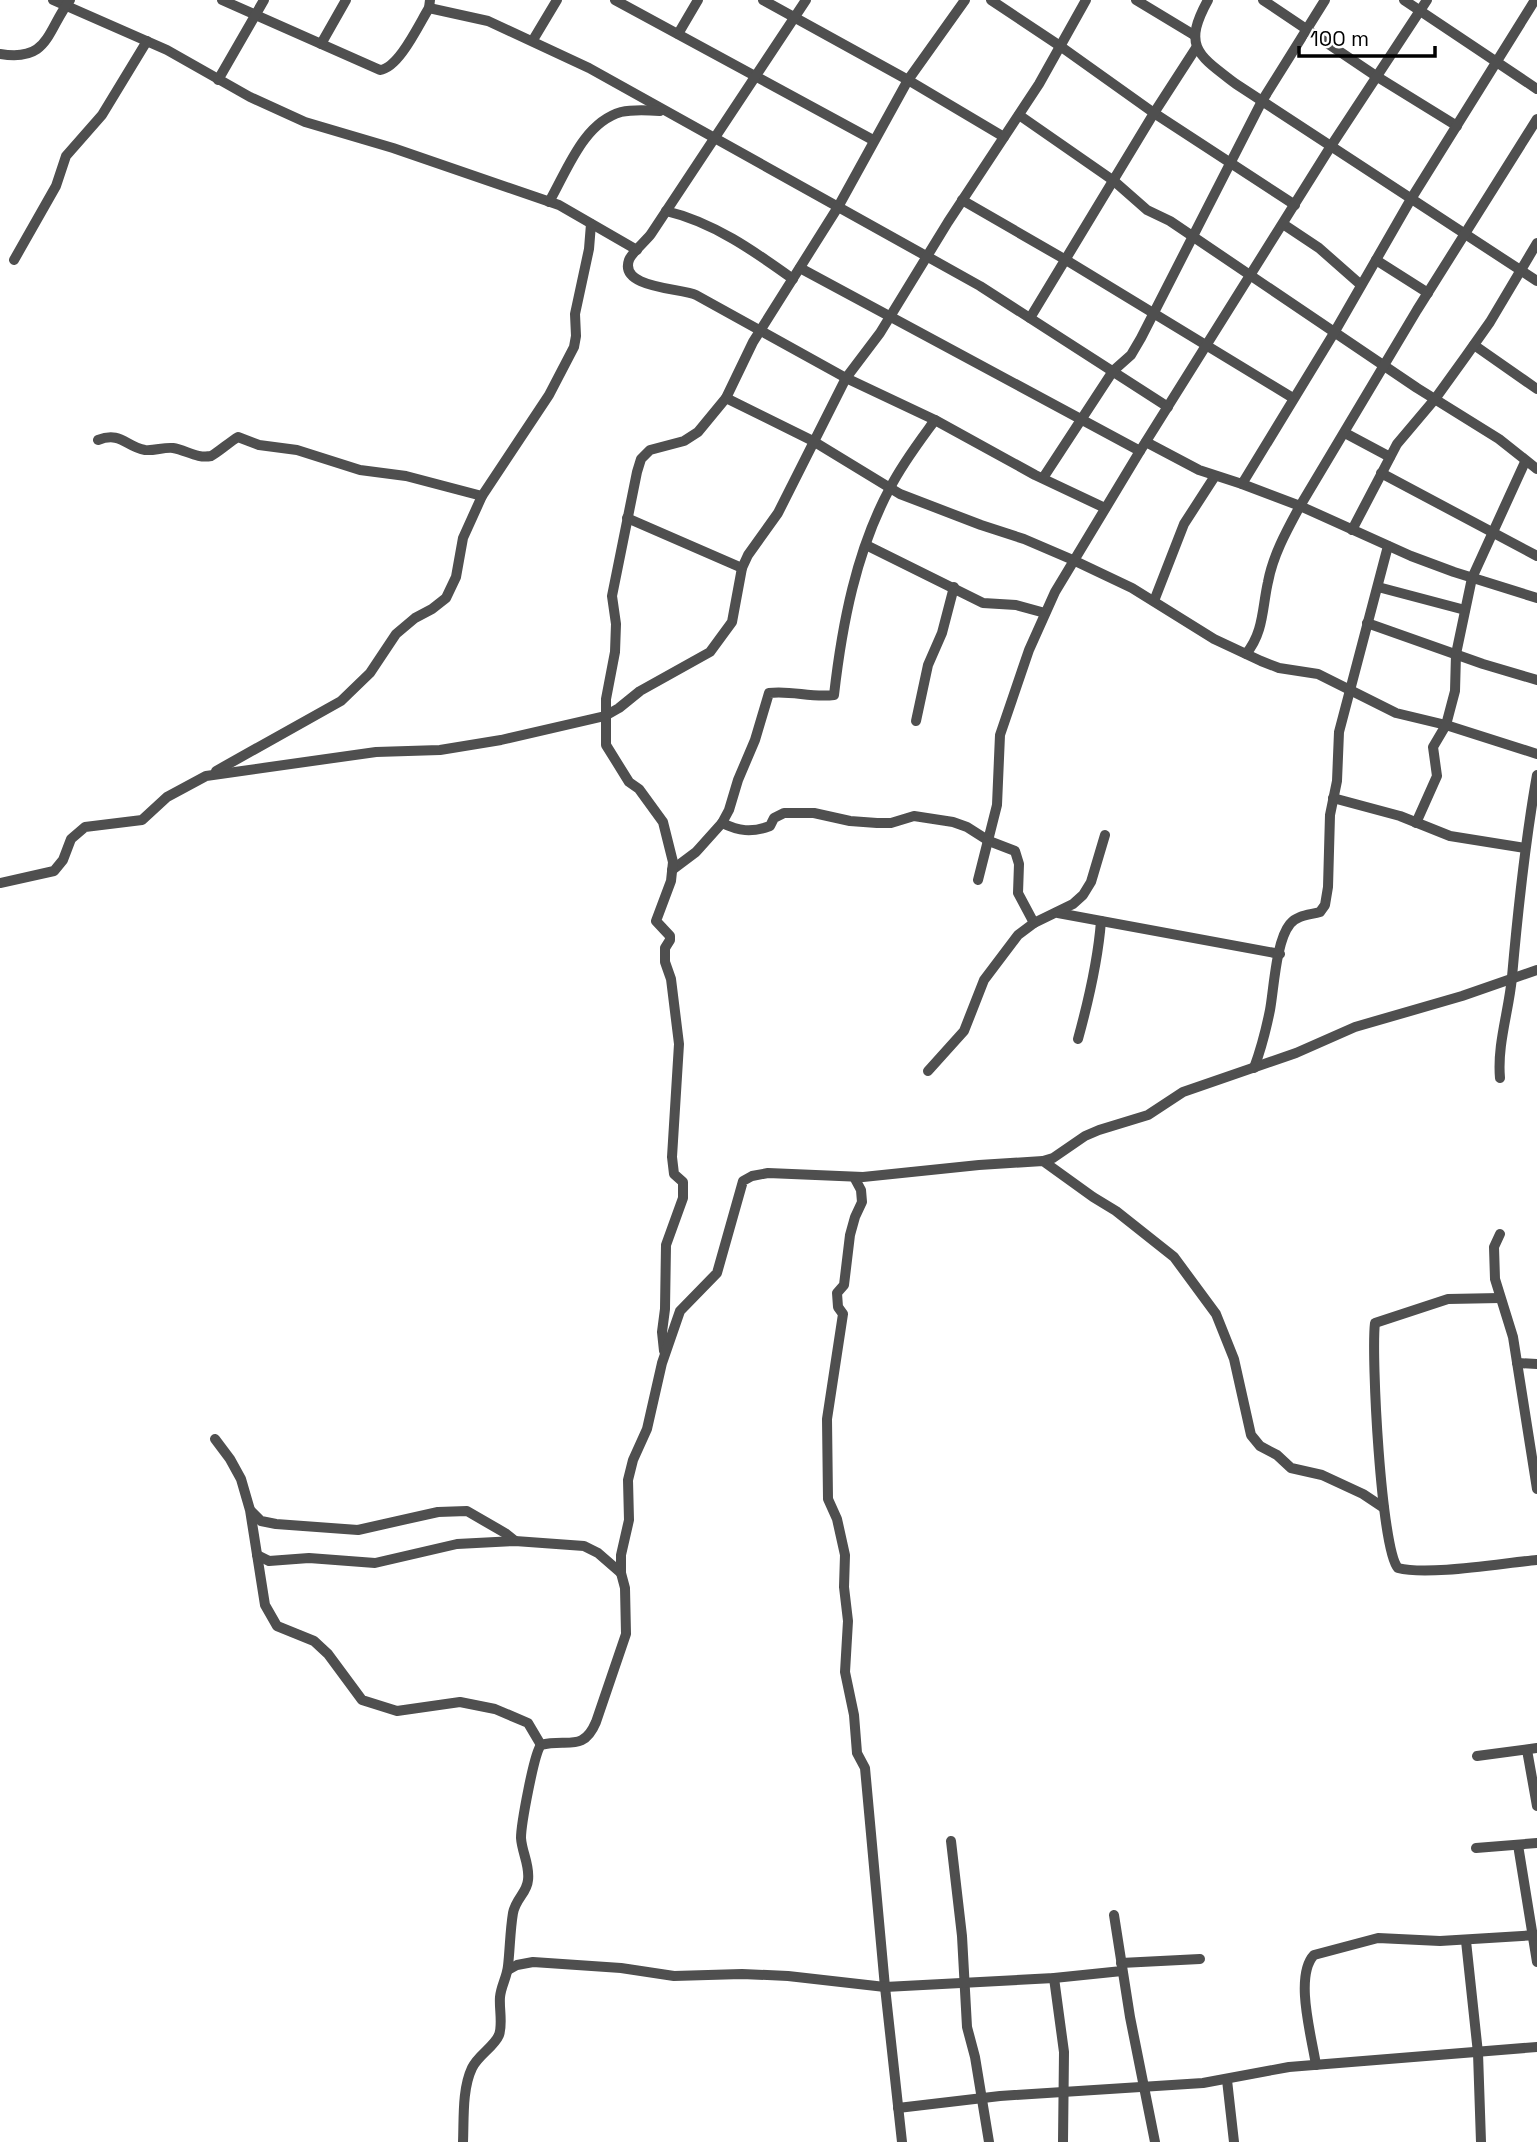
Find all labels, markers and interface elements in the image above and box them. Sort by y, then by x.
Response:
scale bar [1299,14,1436,58]
text: 100 m [1310,25,1369,52]

